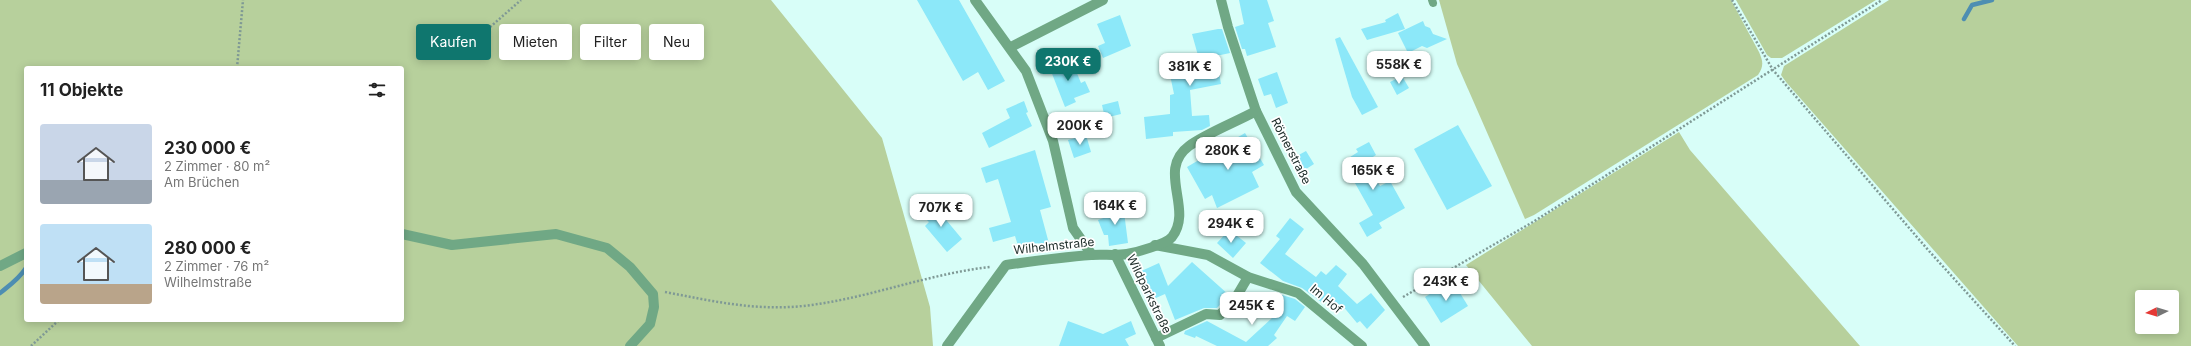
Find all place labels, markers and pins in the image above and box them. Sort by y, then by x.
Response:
pin: 230K € [1035,48,1101,82]
pin: 558K € [1366,51,1432,85]
pin: 381K € [1157,53,1223,87]
pin: 200K € [1047,112,1113,146]
pin: 280K € [1195,137,1261,171]
pin: 165K € [1340,157,1406,191]
pin: 164K € [1082,192,1148,226]
pin: 707K € [908,194,974,228]
pin: 294K € [1198,210,1264,244]
pin: 243K € [1413,268,1479,302]
pin: 245K € [1219,292,1285,326]

